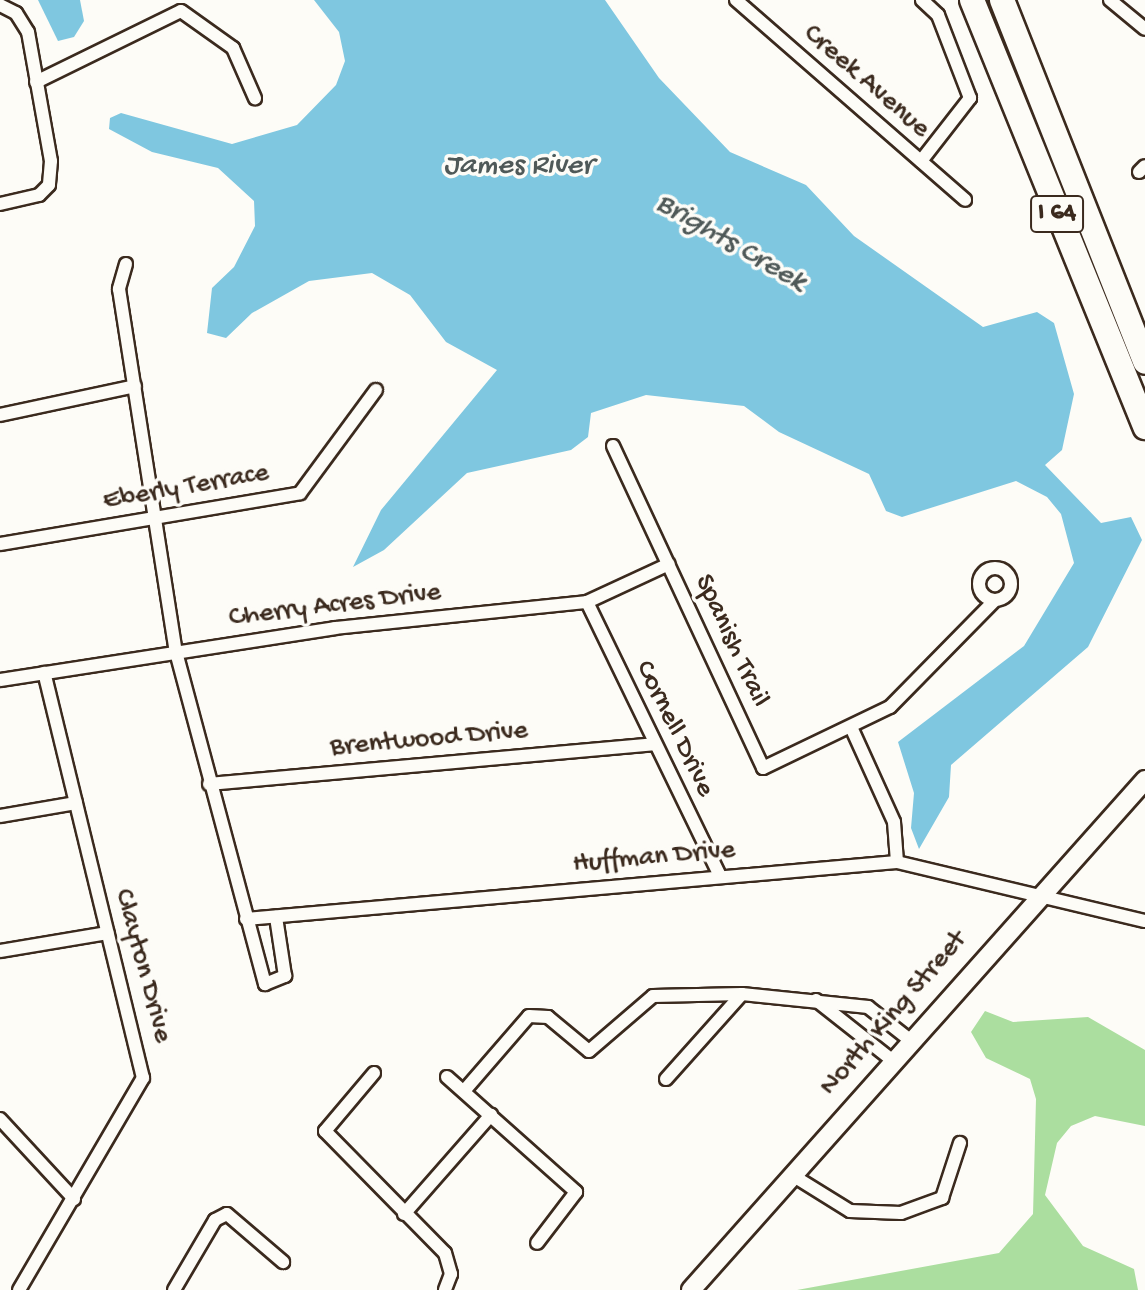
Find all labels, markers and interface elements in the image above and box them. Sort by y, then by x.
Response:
street label: Creek Avenue [796,18,936,146]
water label: James River [443,149,593,185]
water label: Brights Creek [649,187,811,301]
road number: I 64 [1029,192,1085,236]
street label: Eberly Terrace [100,457,272,519]
street label: Spanish Trail [686,569,776,713]
street label: Cherry Acres Drive [227,576,443,636]
street label: Cornell Drive [627,655,721,803]
street label: Brentwood Drive [329,715,529,765]
street label: Huffman Drive [572,834,736,882]
street label: Clayton Drive [105,886,179,1046]
street label: North King Street [813,925,975,1103]

